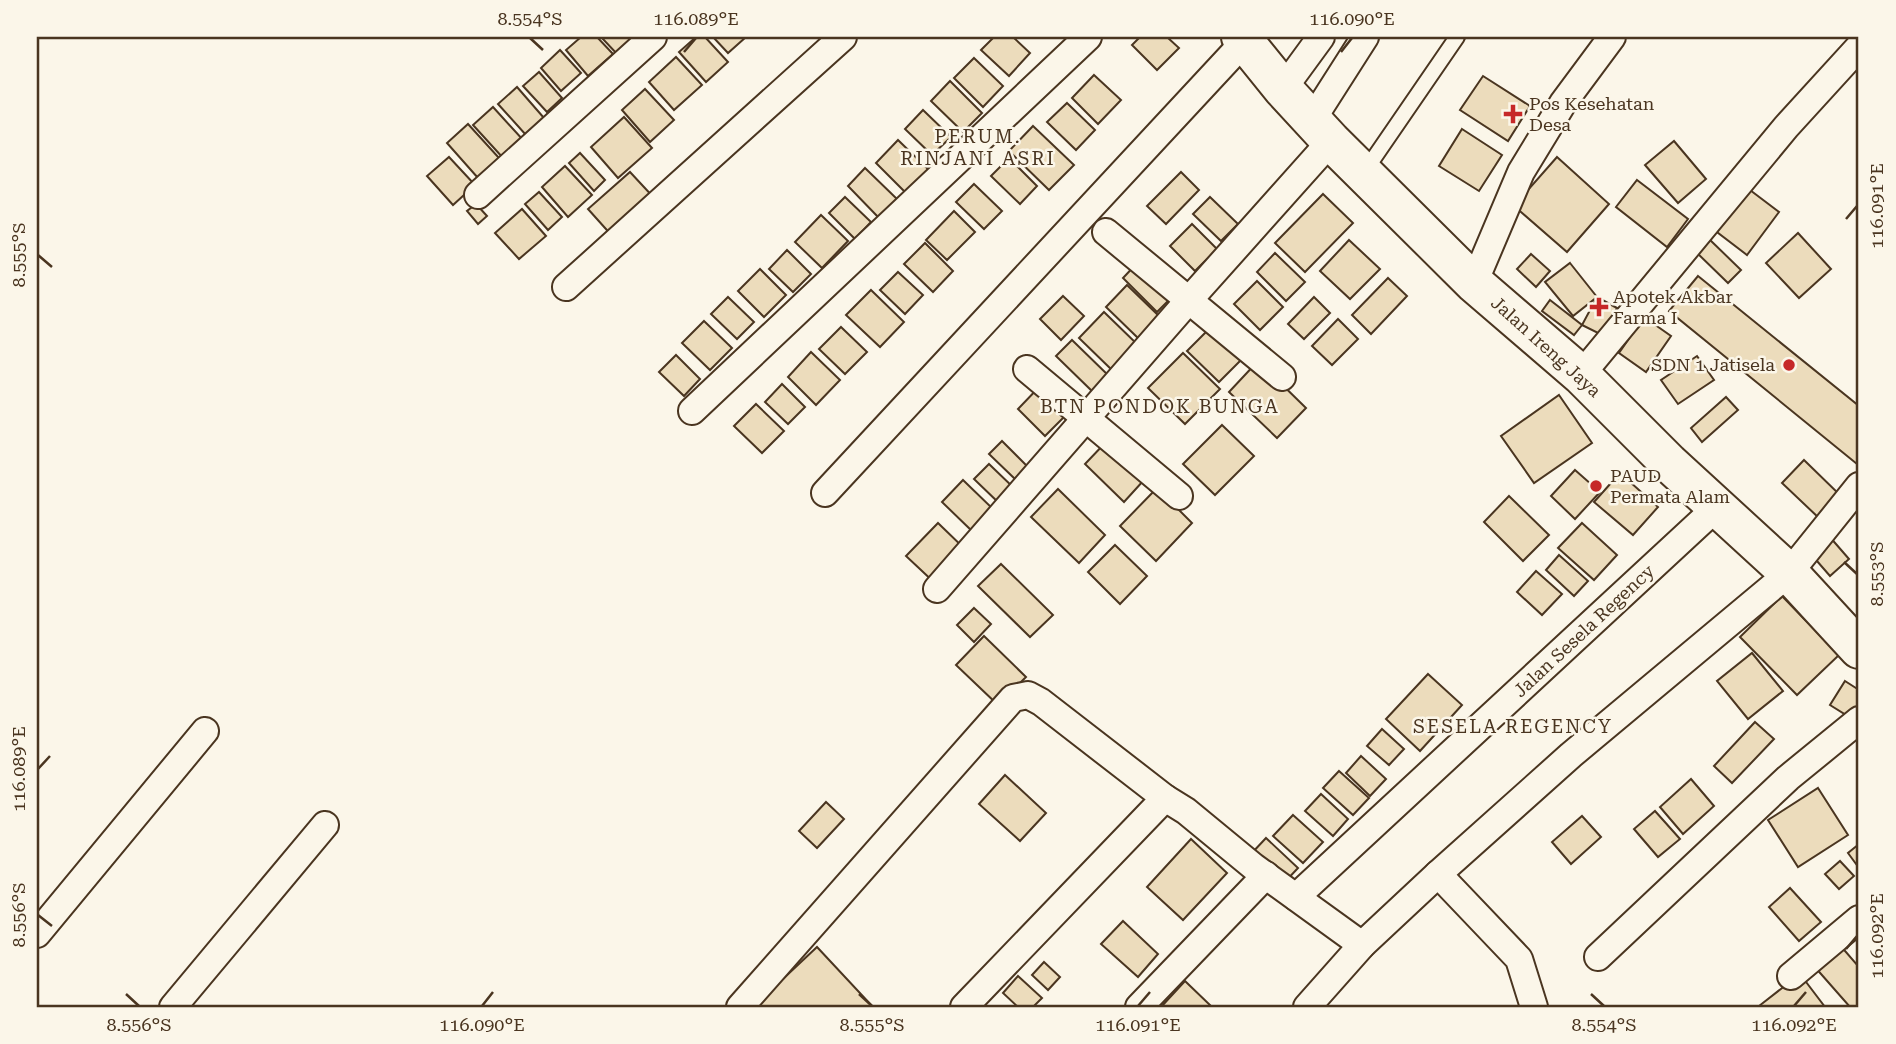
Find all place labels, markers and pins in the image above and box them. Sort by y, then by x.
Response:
place label: Pos Kesehatan Desa [1529,93,1655,135]
marker: Pos Kesehatan Desa [1503,104,1523,124]
place label: Apotek Akbar Farma I [1613,286,1733,328]
marker: Apotek Akbar Farma I [1591,299,1607,315]
place label: SDN 1 Jatisela [1651,354,1775,375]
marker: SDN 1 Jatisela [1781,357,1797,373]
place label: PAUD Permata Alam [1610,465,1730,507]
marker: PAUD Permata Alam [1588,478,1604,494]

